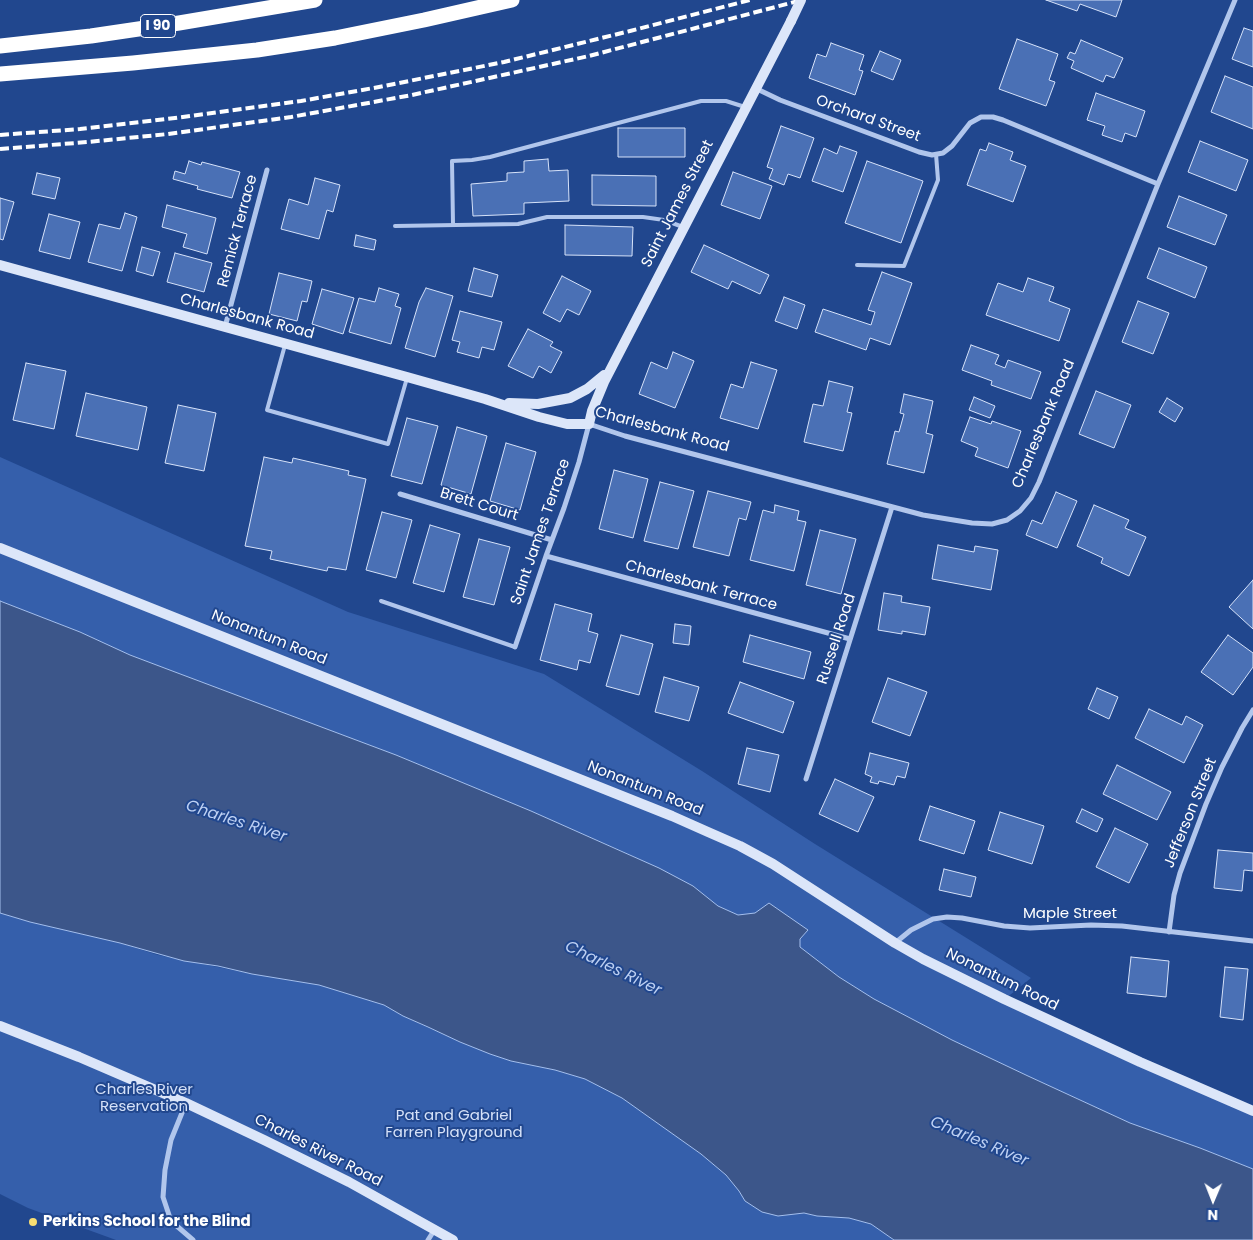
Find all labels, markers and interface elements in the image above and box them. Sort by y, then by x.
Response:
road number: I 90 [140,15,176,38]
street label: Orchard Street [813,92,923,146]
street label: Saint James Street [638,137,718,271]
street label: Remick Terrace [214,173,262,289]
street label: Charlesbank Road [178,290,316,344]
street label: Charlesbank Road [1009,357,1079,491]
street label: Charlesbank Road [593,403,731,457]
street label: Saint James Terrace [507,456,575,608]
street label: Brett Court [438,485,520,525]
street label: Charlesbank Terrace [623,557,779,615]
street label: Russell Road [814,591,860,687]
street label: Nonantum Road [209,607,329,669]
street label: Jefferson Street [1161,755,1221,871]
street label: Nonantum Road [585,758,705,820]
water label: Charles River [183,797,289,847]
street label: Maple Street [1023,905,1117,923]
water label: Charles River [562,937,664,1001]
street label: Nonantum Road [943,945,1061,1015]
park label: Charles River Reservation [95,1081,193,1116]
park label: Pat and Gabriel Farren Playground [385,1107,523,1142]
street label: Charles River Road [251,1111,385,1191]
water label: Charles River [927,1113,1031,1171]
north arrow [1188,1175,1238,1225]
text: N [1207,1205,1218,1225]
place label: Perkins School for the Blind [43,1213,251,1231]
marker: Perkins School for the Blind [27,1216,39,1228]

